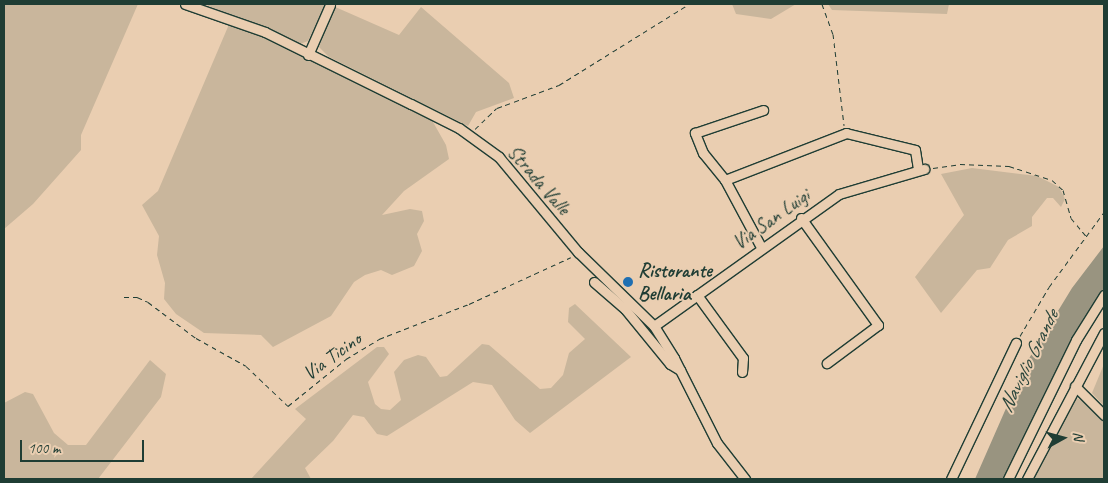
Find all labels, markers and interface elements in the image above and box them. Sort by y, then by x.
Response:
street label: Strada Valle [502,140,576,220]
street label: Via San Luigi [728,184,814,254]
place label: Ristorante Bellaria [638,258,712,305]
marker: Ristorante Bellaria [622,276,634,288]
water label: Naviglio Grande [992,306,1064,416]
street label: Via Ticino [298,327,366,385]
north arrow [1038,413,1088,463]
scale bar [22,430,146,462]
text: N [1069,431,1087,441]
text: 100 m [28,439,60,458]

